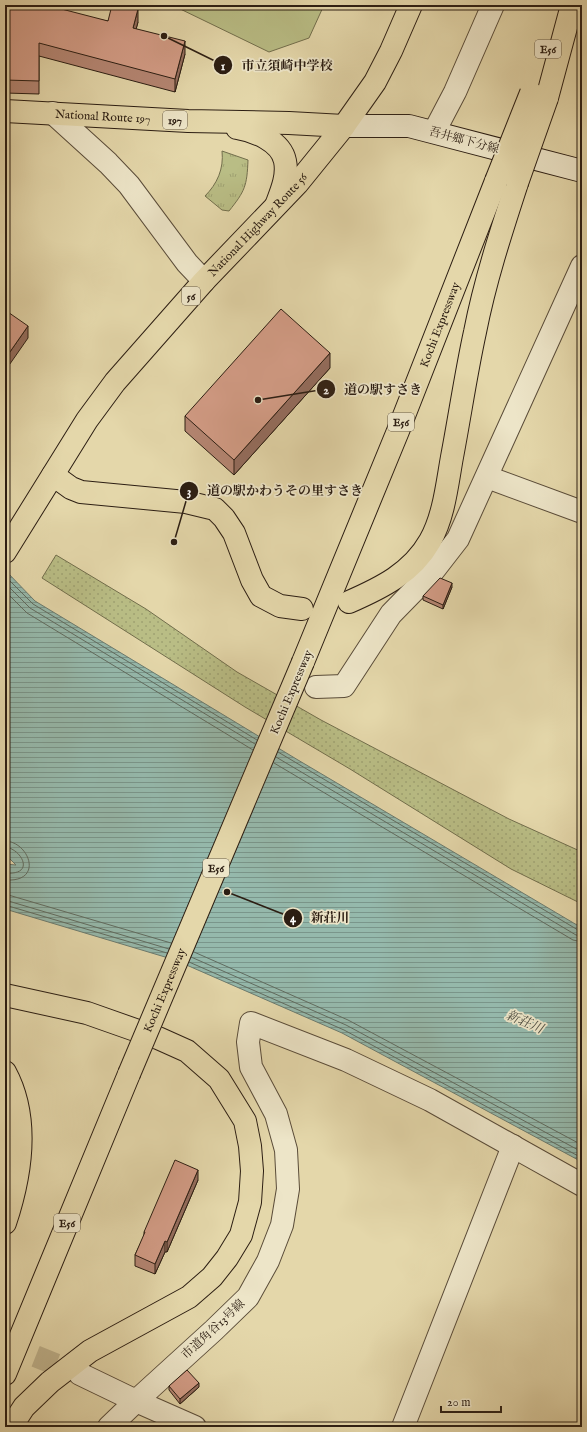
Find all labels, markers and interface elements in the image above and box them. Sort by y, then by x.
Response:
road number: E56 [535,40,561,58]
callout: 市立須崎中学校 [213,53,340,78]
text: 市立須崎中学校 [241,58,333,75]
text: 1 [221,59,226,74]
street label: National Route 197 [55,107,151,127]
road number: 197 [163,111,187,129]
street label: 吾井郷下分線 [427,124,501,157]
street label: National Highway Route 56 [205,169,311,280]
street label: Kochi Expressway [417,280,464,370]
road number: 56 [182,287,200,305]
callout: 道の駅すさき [316,377,430,402]
text: 道の駅すさき [344,382,422,399]
text: 2 [323,383,329,398]
road number: E56 [388,413,414,431]
callout: 道の駅かわうその里すさき [179,478,371,503]
text: 道の駅かわうその里すさき [207,483,363,500]
text: 3 [187,484,191,499]
street label: Kochi Expressway [267,648,317,737]
road number: E56 [203,859,229,877]
callout: 新荘川 [283,905,358,930]
text: 新荘川 [310,910,350,927]
text: 4 [290,911,297,926]
street label: Kochi Expressway [140,946,189,1035]
water label: 新荘川 [503,1007,548,1039]
road number: E56 [54,1214,80,1232]
street label: 市道角谷13号線 [179,1296,248,1362]
scale bar [441,1388,501,1414]
text: 20 m [447,1395,470,1410]

